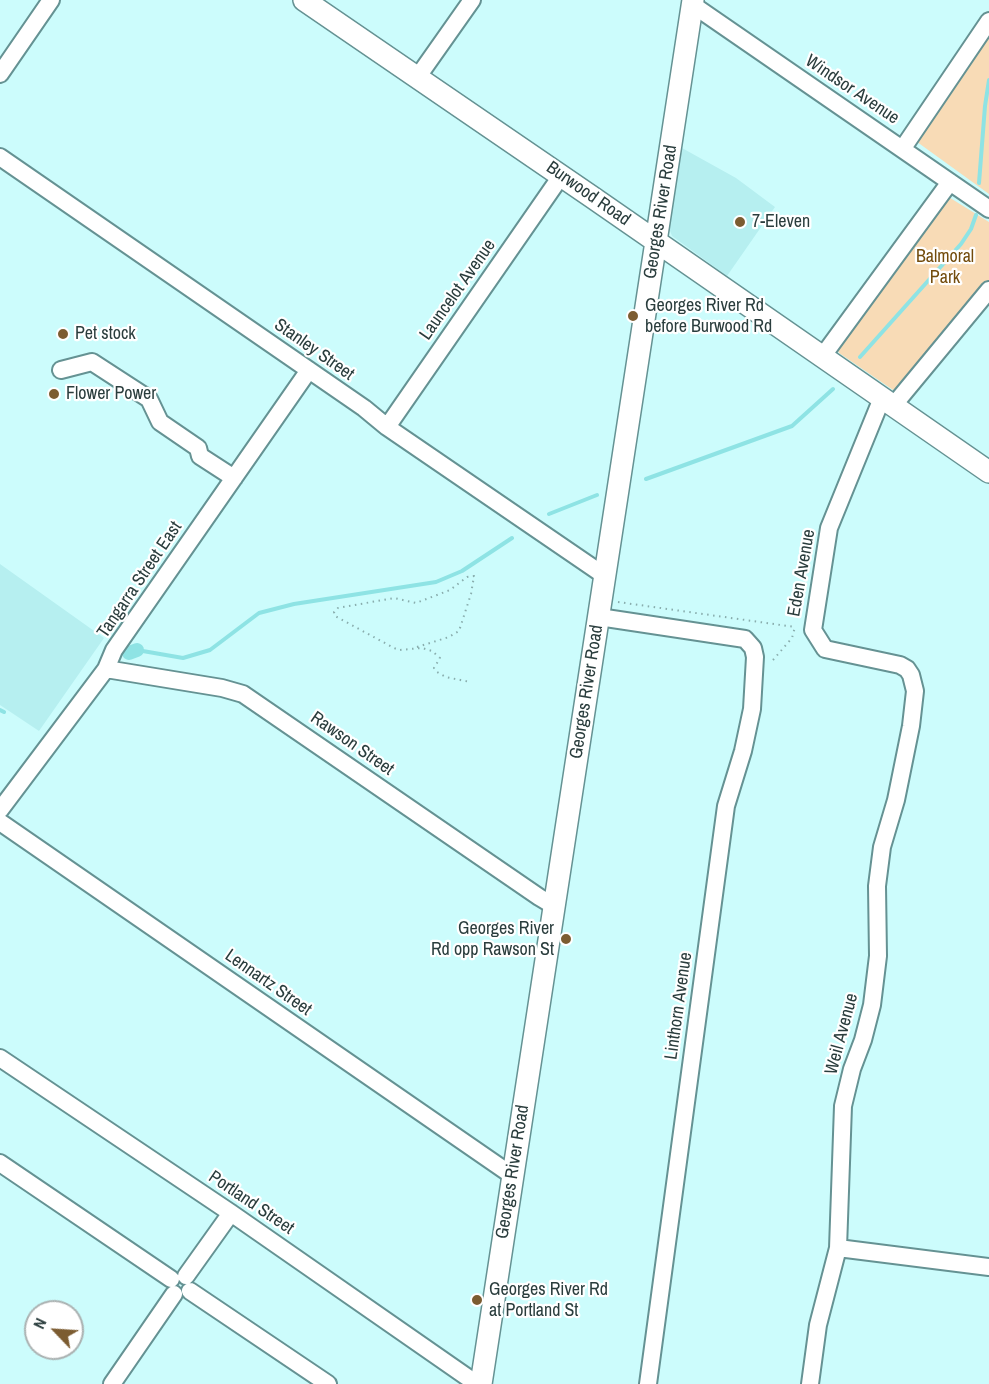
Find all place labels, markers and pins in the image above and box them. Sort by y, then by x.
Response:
place label: 7-Eleven [752,211,810,233]
marker: 7-Eleven [733,215,747,229]
place label: Georges River Rd before Burwood Rd [645,295,772,338]
marker: Georges River Rd before Burwood Rd [626,309,640,323]
place label: Pet stock [75,323,136,345]
marker: Pet stock [56,327,70,341]
place label: Flower Power [66,383,156,405]
marker: Flower Power [47,387,61,401]
place label: Georges River Rd opp Rawson St [431,918,554,960]
marker: Georges River Rd opp Rawson St [559,932,573,946]
place label: Georges River Rd at Portland St [489,1279,608,1322]
marker: Georges River Rd at Portland St [470,1293,484,1307]

